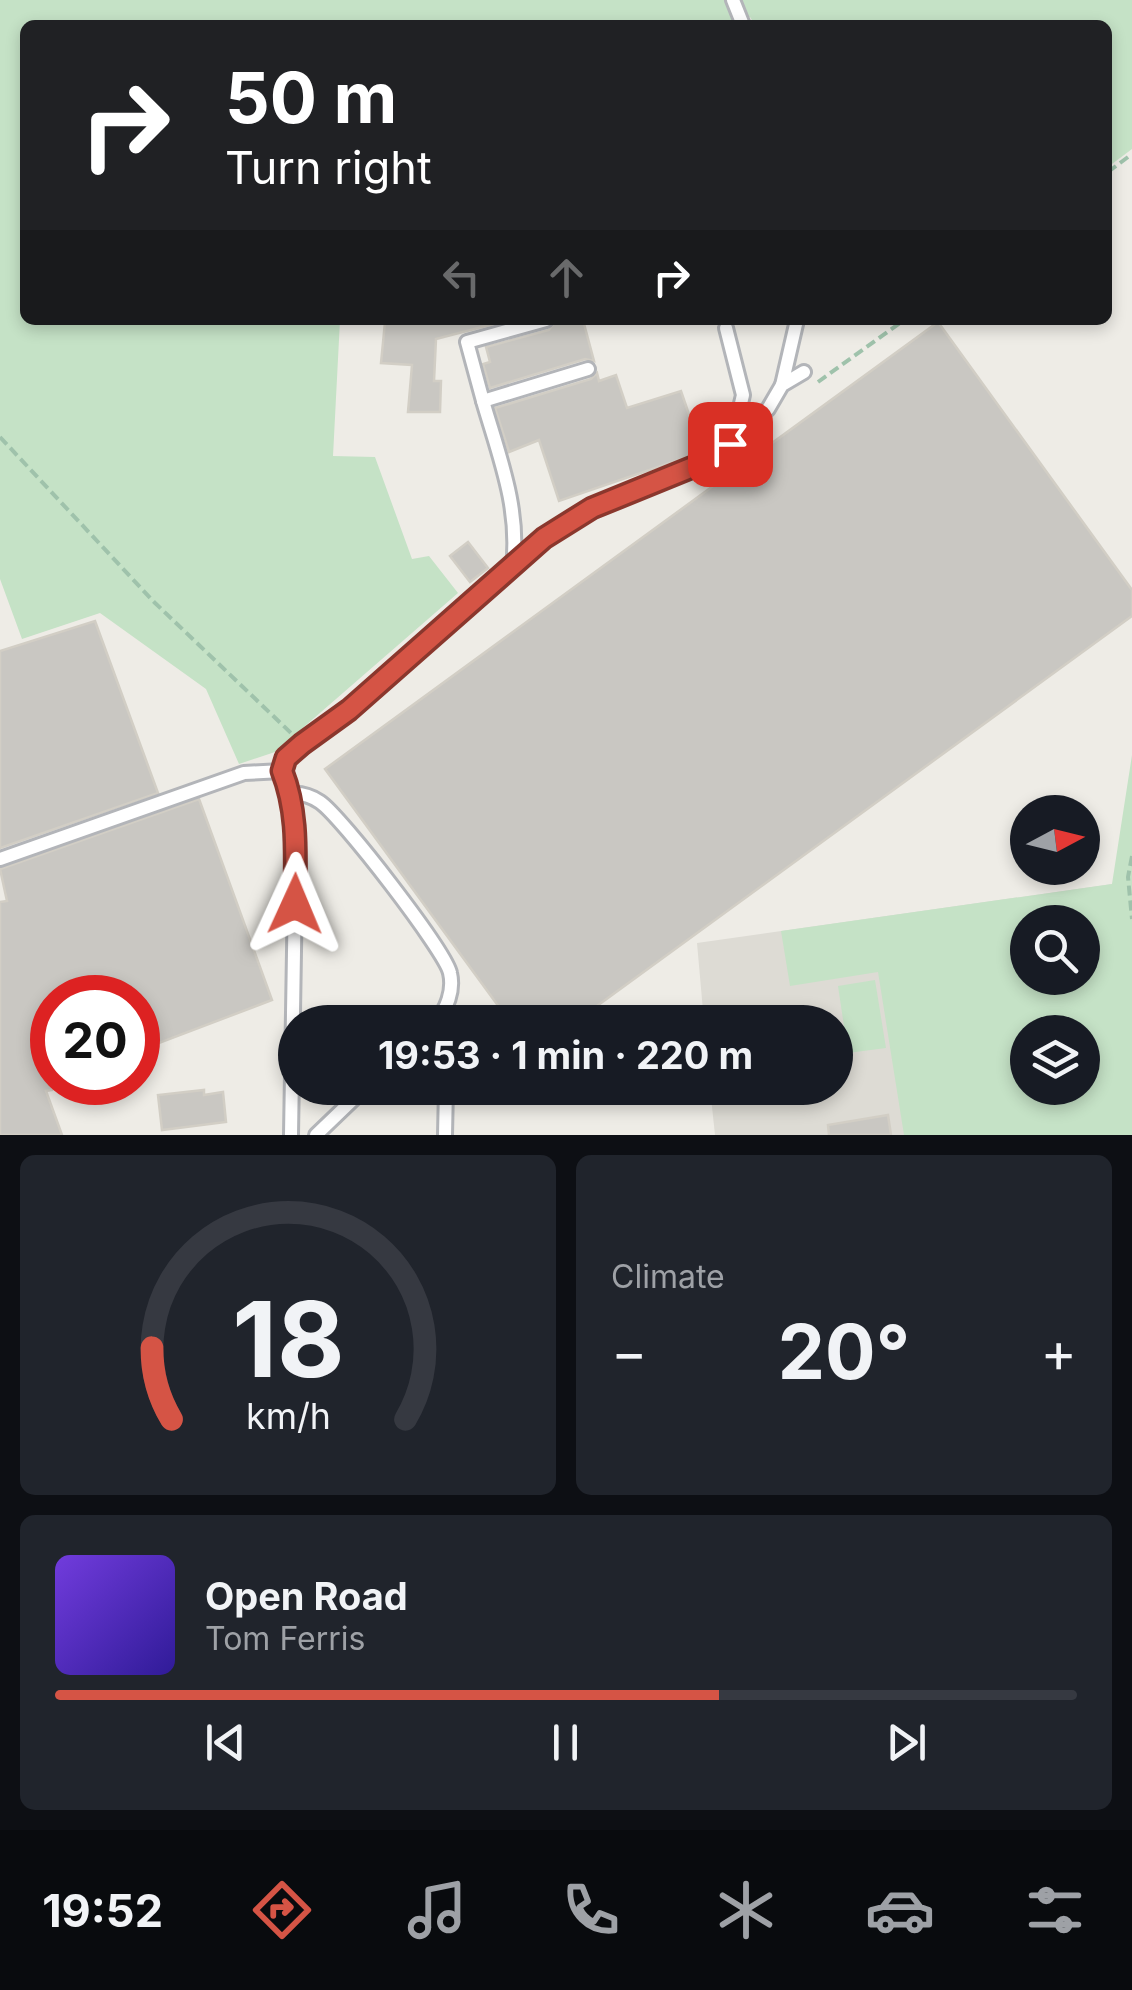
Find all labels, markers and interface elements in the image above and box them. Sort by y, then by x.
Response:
text: 50 m [225,55,397,140]
icon: right [60,60,190,190]
text: Turn right [225,140,432,195]
icon: left [434,250,489,305]
icon: ahead [539,250,594,305]
icon: right [644,250,699,305]
pin [688,402,773,487]
icon: arrive [703,417,758,472]
north arrow [1010,795,1100,885]
map controls [1010,795,1100,1105]
position arrow [243,852,347,956]
button: search [1010,905,1100,995]
speed limit sign: 20 [30,975,160,1105]
button: layers [1010,1015,1100,1105]
text: 19:53 · 1 min · 220 m [378,1032,753,1078]
text: Climate [611,1257,725,1296]
text: 18 [232,1276,344,1402]
text: 20° [778,1306,910,1397]
text: − [611,1319,647,1385]
text: + [1041,1319,1077,1385]
text: km/h [246,1394,330,1438]
text: Open Road [205,1573,408,1619]
text: Tom Ferris [205,1619,365,1658]
icon: previous [198,1715,253,1770]
icon: pause [538,1715,593,1770]
icon: next [879,1715,934,1770]
icon: directions [247,1875,317,1945]
icon: music [402,1875,472,1945]
icon: phone [556,1875,626,1945]
icon: climate [711,1875,781,1945]
icon: car [865,1875,935,1945]
icon: filters [1020,1875,1090,1945]
text: 19:52 [42,1883,163,1938]

